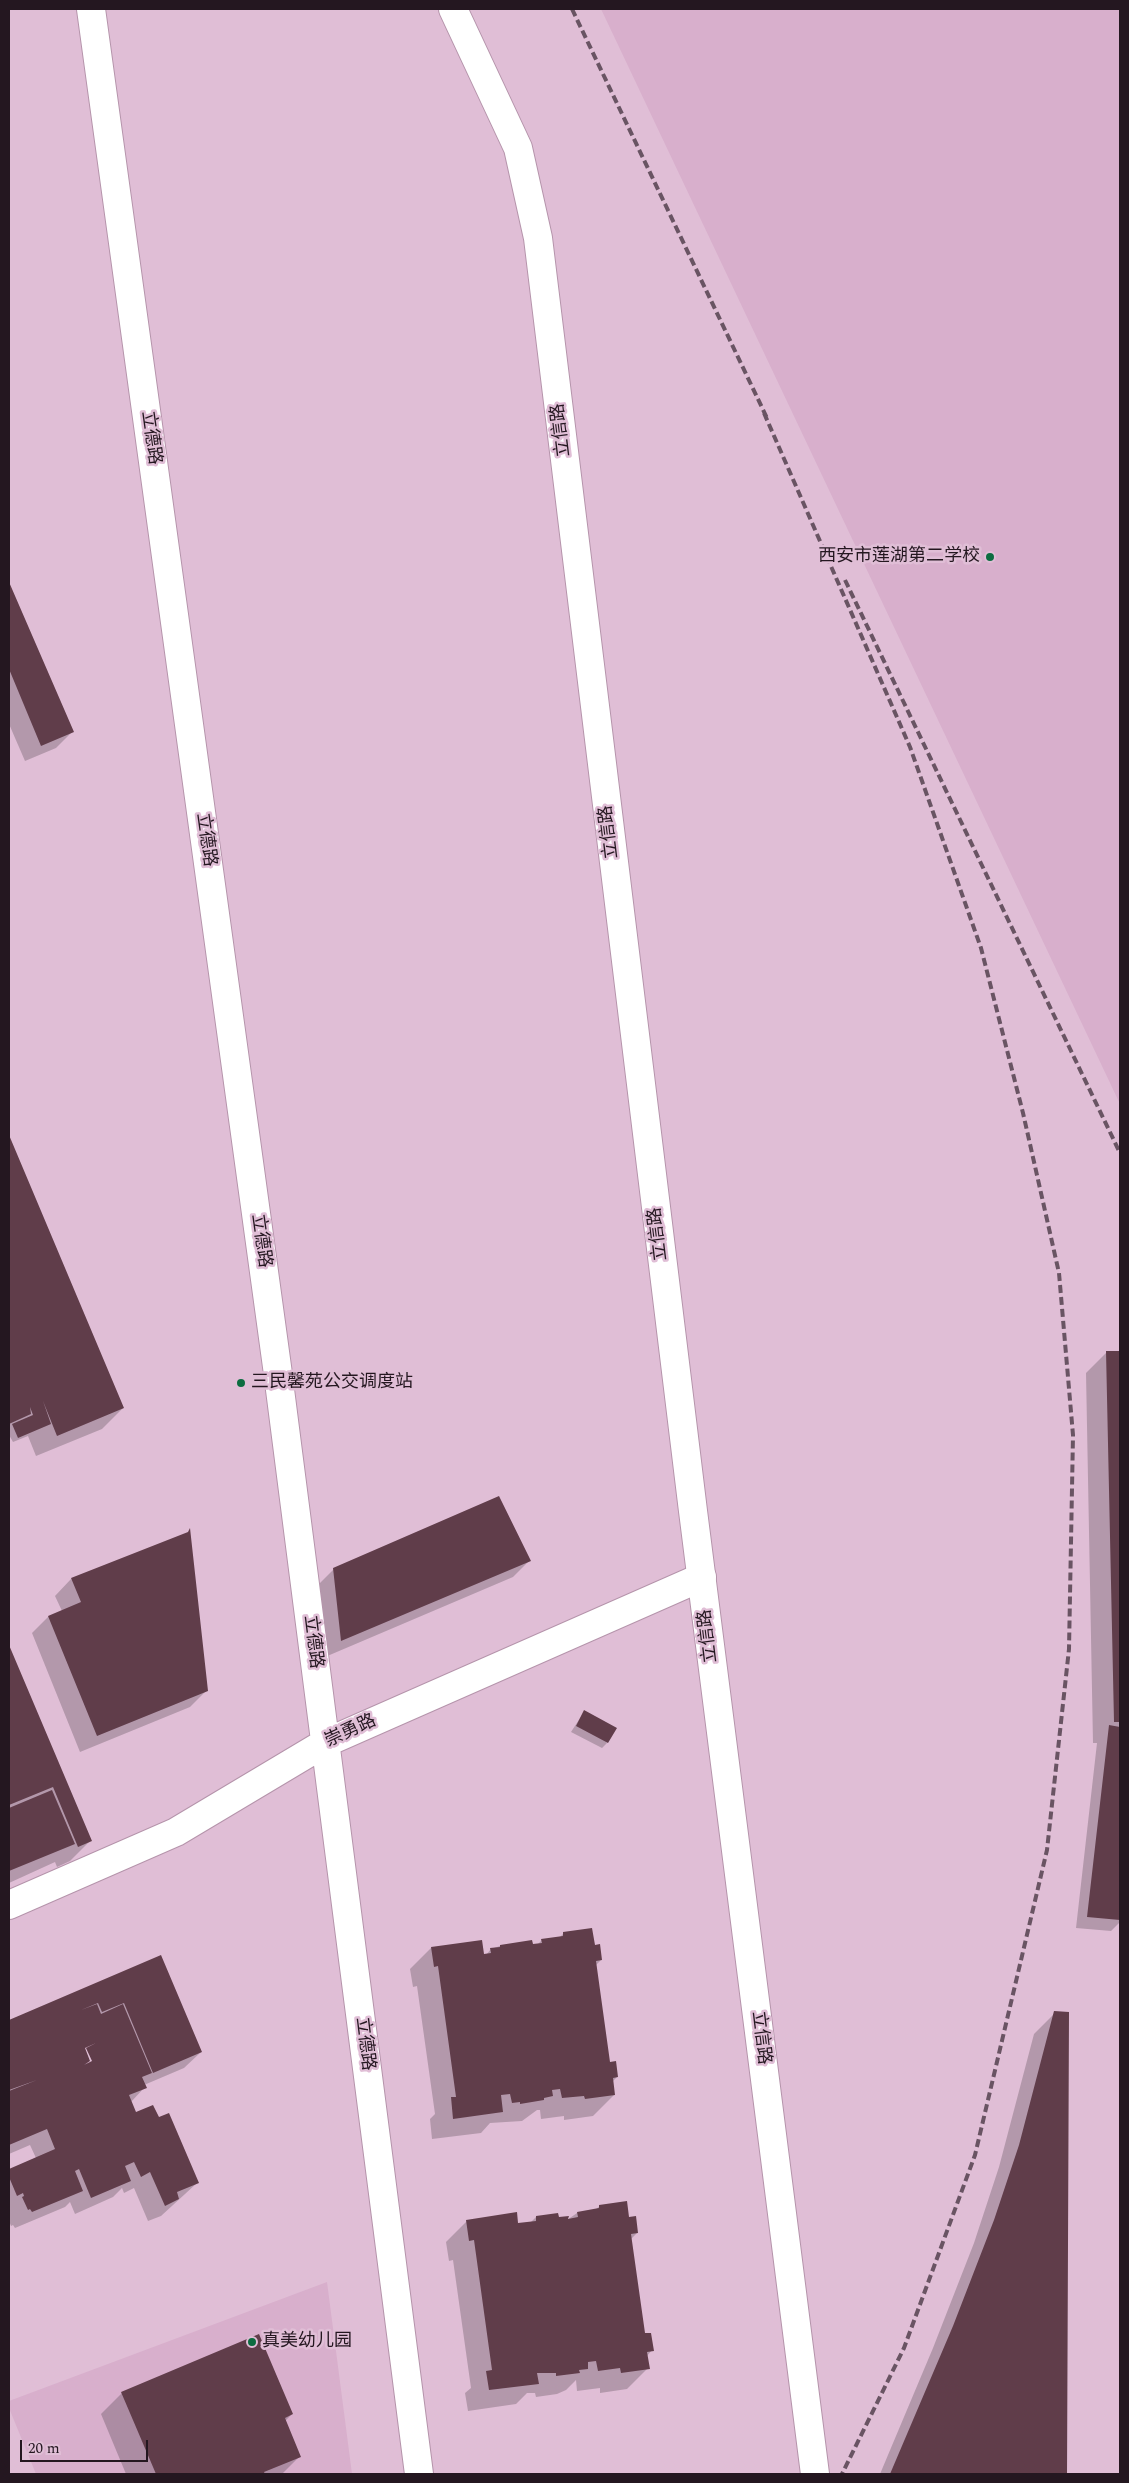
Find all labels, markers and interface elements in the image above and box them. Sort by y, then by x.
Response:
street label: 立信路 [548,402,576,458]
street label: 立德路 [136,410,164,466]
place label: 西安市莲湖第二学校 [818,546,980,568]
marker: 西安市莲湖第二学校 [984,551,996,563]
street label: 立信路 [596,804,624,860]
street label: 立德路 [191,812,219,868]
street label: 立信路 [645,1206,673,1262]
street label: 立德路 [246,1213,274,1269]
place label: 三民馨苑公交调度站 [251,1372,413,1394]
marker: 三民馨苑公交调度站 [235,1377,247,1389]
street label: 立信路 [695,1608,723,1664]
street label: 立德路 [298,1614,326,1670]
street label: 崇勇路 [322,1711,380,1753]
street label: 立信路 [746,2010,774,2066]
street label: 立德路 [350,2016,378,2072]
place label: 真美幼儿园 [262,2331,352,2353]
marker: 真美幼儿园 [246,2336,258,2348]
scale bar [22,2430,150,2462]
text: 20 m [28,2437,60,2460]

